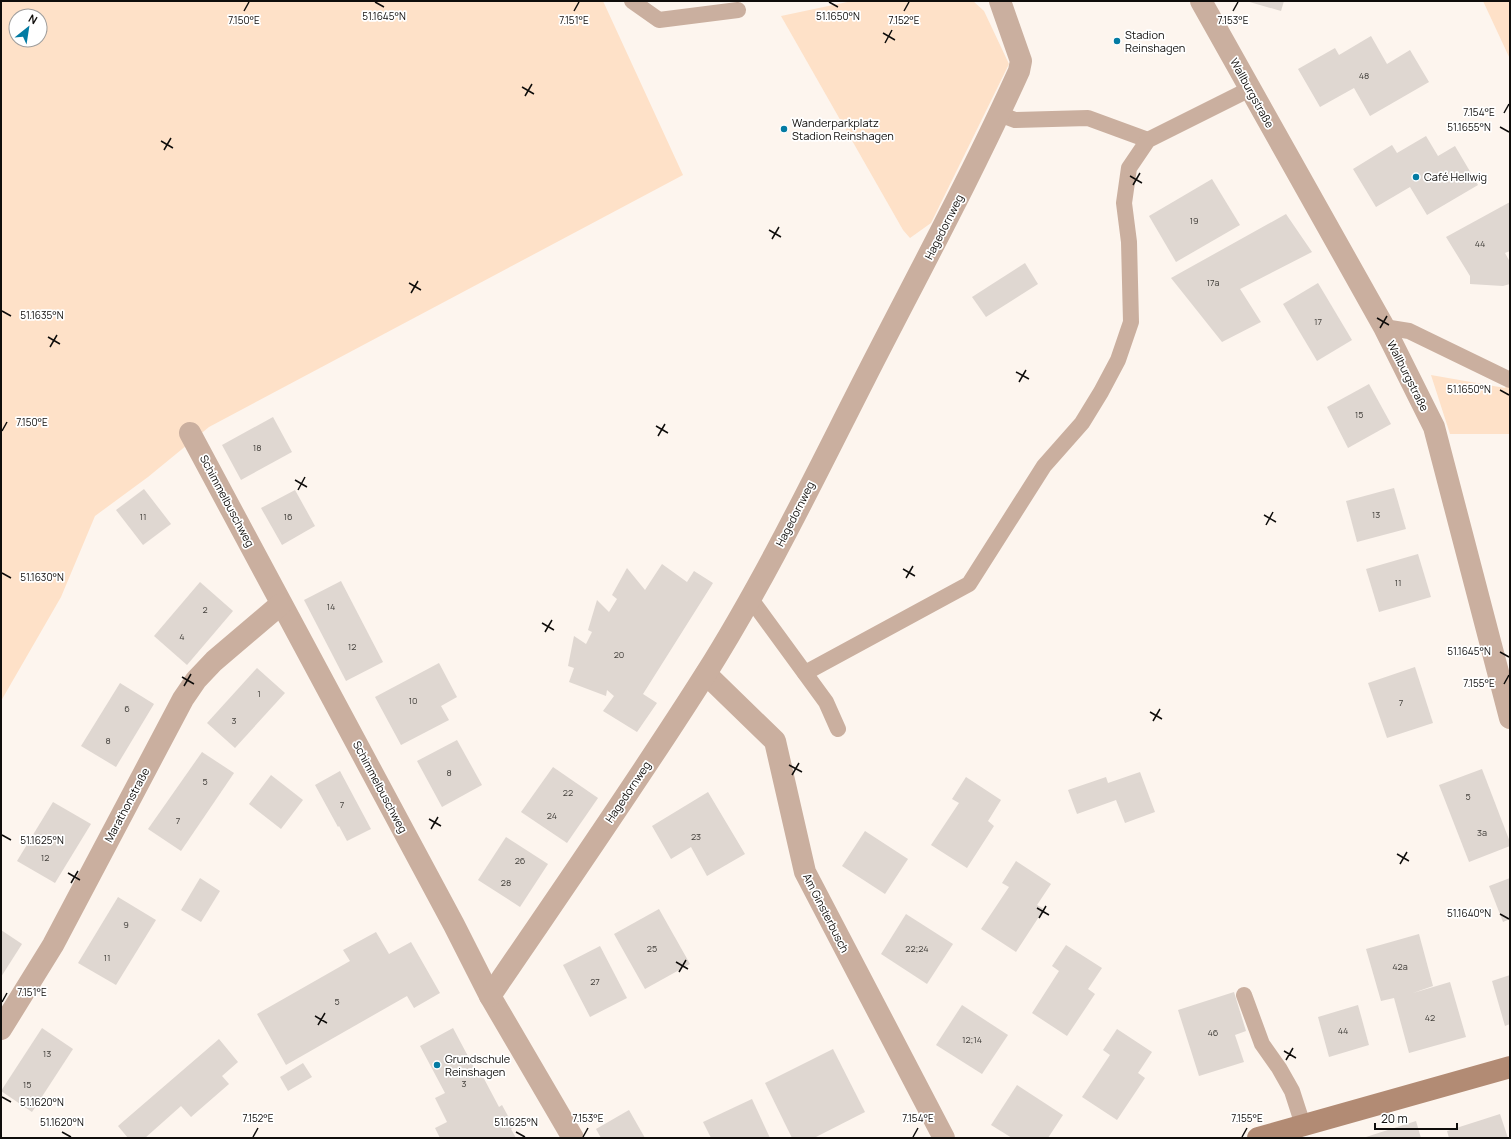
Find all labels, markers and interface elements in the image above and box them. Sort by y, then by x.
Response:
north arrow [8,8,48,48]
text: 51.1645°N [362,9,406,23]
text: 51.1650°N [816,9,860,23]
text: N [26,10,41,27]
text: 7.150°E [228,13,260,27]
text: 7.151°E [559,13,589,27]
text: 7.152°E [889,13,920,27]
text: 7.153°E [1217,13,1249,27]
place label: Stadion Reinshagen [1125,27,1185,55]
marker: Stadion Reinshagen [1112,36,1122,46]
street label: Wallburgstraße [1227,55,1278,131]
house number: 48 [1359,69,1369,82]
text: 7.154°E [1463,105,1495,119]
place label: Wanderparkplatz Stadion Reinshagen [792,115,894,143]
text: 51.1655°N [1447,120,1491,134]
marker: Wanderparkplatz Stadion Reinshagen [779,124,789,134]
place label: Café Hellwig [1424,169,1487,184]
marker: Café Hellwig [1411,172,1421,182]
street label: Hagedornweg [921,192,966,262]
house number: 19 [1189,214,1199,227]
house number: 44 [1475,237,1485,250]
house number: 17a [1206,276,1220,289]
text: 51.1635°N [20,308,64,322]
house number: 17 [1314,315,1322,328]
street label: Wallburgstraße [1384,338,1433,414]
text: 51.1650°N [1447,382,1491,396]
house number: 15 [1355,408,1363,421]
text: 7.150°E [16,415,48,429]
house number: 18 [253,441,261,454]
street label: Schimmelbuschweg [197,452,258,549]
street label: Hagedornweg [772,479,817,549]
house number: 13 [1372,508,1380,521]
house number: 11 [139,510,147,523]
house number: 16 [283,510,293,523]
text: 51.1630°N [20,570,64,584]
house number: 11 [1394,576,1402,589]
house number: 14 [327,600,335,613]
house number: 2 [202,603,208,616]
house number: 4 [179,630,185,643]
house number: 12 [348,640,356,653]
text: 51.1645°N [1447,644,1491,658]
house number: 20 [614,648,624,661]
text: 7.155°E [1463,676,1495,690]
house number: 1 [257,687,261,700]
house number: 10 [409,694,418,707]
house number: 7 [1399,696,1404,709]
house number: 6 [124,702,130,715]
house number: 3 [232,714,237,727]
house number: 8 [105,734,111,747]
street label: Schimmelbuschweg [350,738,411,835]
street label: Hagedornweg [601,758,654,825]
street label: Marathonstraße [101,764,153,845]
house number: 8 [446,766,452,779]
house number: 5 [202,775,208,788]
house number: 22 [563,786,573,799]
house number: 5 [1465,790,1471,803]
house number: 7 [340,798,345,811]
house number: 24 [547,809,557,822]
house number: 7 [176,814,181,827]
house number: 3a [1477,826,1487,839]
house number: 23 [691,830,701,843]
text: 51.1625°N [20,833,64,847]
house number: 12 [41,851,49,864]
house number: 26 [515,854,526,867]
street label: Am Ginsterbusch [800,871,853,955]
house number: 28 [501,876,511,889]
text: 51.1640°N [1447,906,1491,920]
house number: 9 [123,918,129,931]
house number: 25 [647,942,657,955]
house number: 22;24 [905,942,929,955]
house number: 11 [103,951,111,964]
house number: 42a [1392,960,1408,973]
house number: 27 [590,975,600,988]
text: 7.151°E [17,985,47,999]
house number: 5 [334,995,340,1008]
house number: 42 [1425,1011,1435,1024]
house number: 44 [1338,1024,1348,1037]
house number: 46 [1208,1026,1219,1039]
house number: 12;14 [962,1033,982,1046]
house number: 13 [43,1047,51,1060]
place label: Grundschule Reinshagen [445,1051,511,1079]
marker: Grundschule Reinshagen [432,1060,442,1070]
house number: 3 [462,1077,467,1090]
house number: 15 [23,1078,31,1091]
text: 51.1620°N [20,1095,64,1109]
scale bar [1375,1105,1457,1131]
text: 20 m [1381,1110,1408,1127]
text: 7.152°E [243,1111,274,1125]
text: 7.153°E [572,1111,604,1125]
text: 7.154°E [902,1111,934,1125]
text: 7.155°E [1231,1111,1263,1125]
text: 51.1620°N [40,1115,84,1129]
text: 51.1625°N [494,1115,538,1129]

